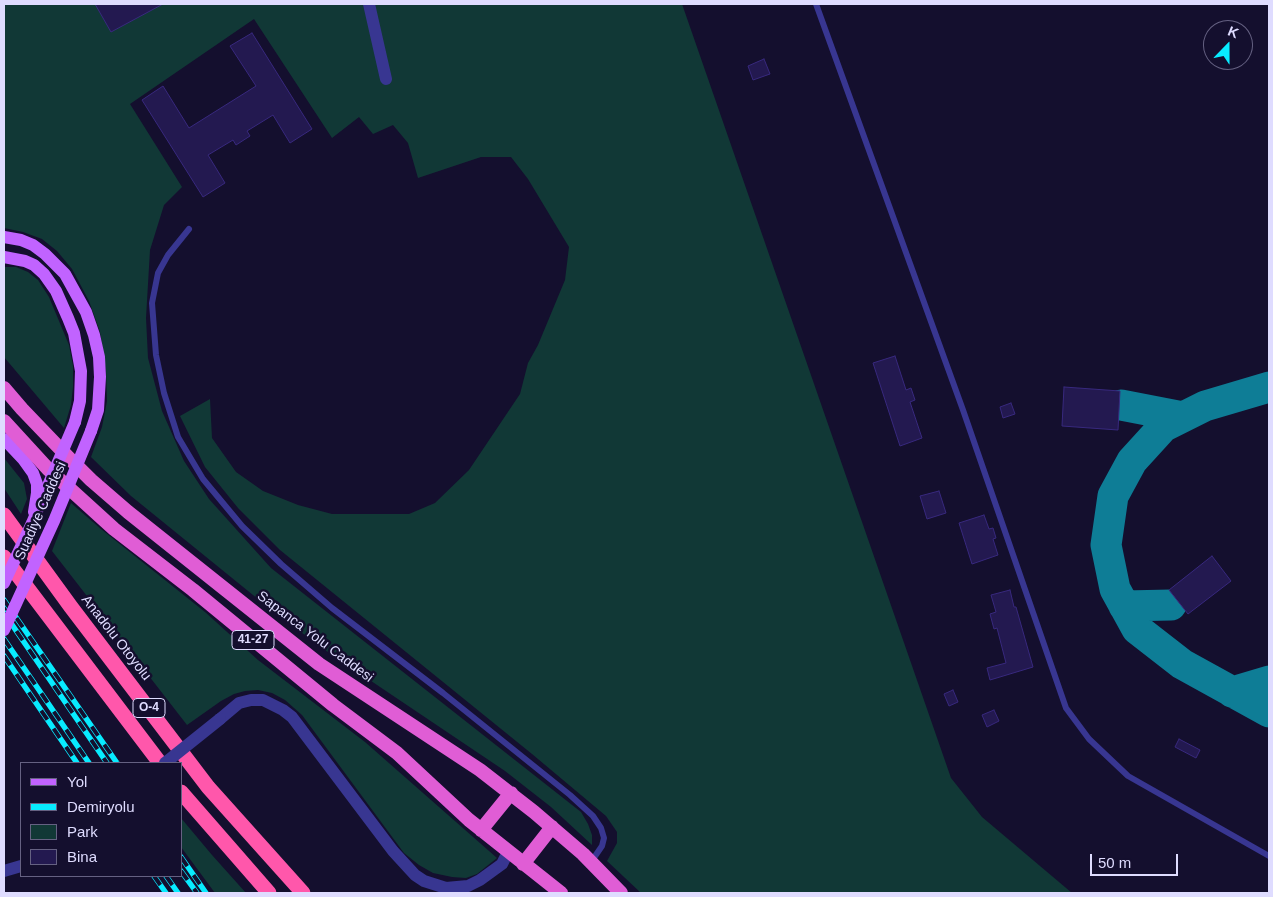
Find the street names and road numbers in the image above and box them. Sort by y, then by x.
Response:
street label: Suadiye Caddesi [12,459,70,563]
street label: Sapanca Yolu Caddesi [254,588,376,686]
street label: Anadolu Otoyolu [78,592,154,684]
road number: 41-27 [232,630,274,650]
road number: O-4 [133,698,165,718]

